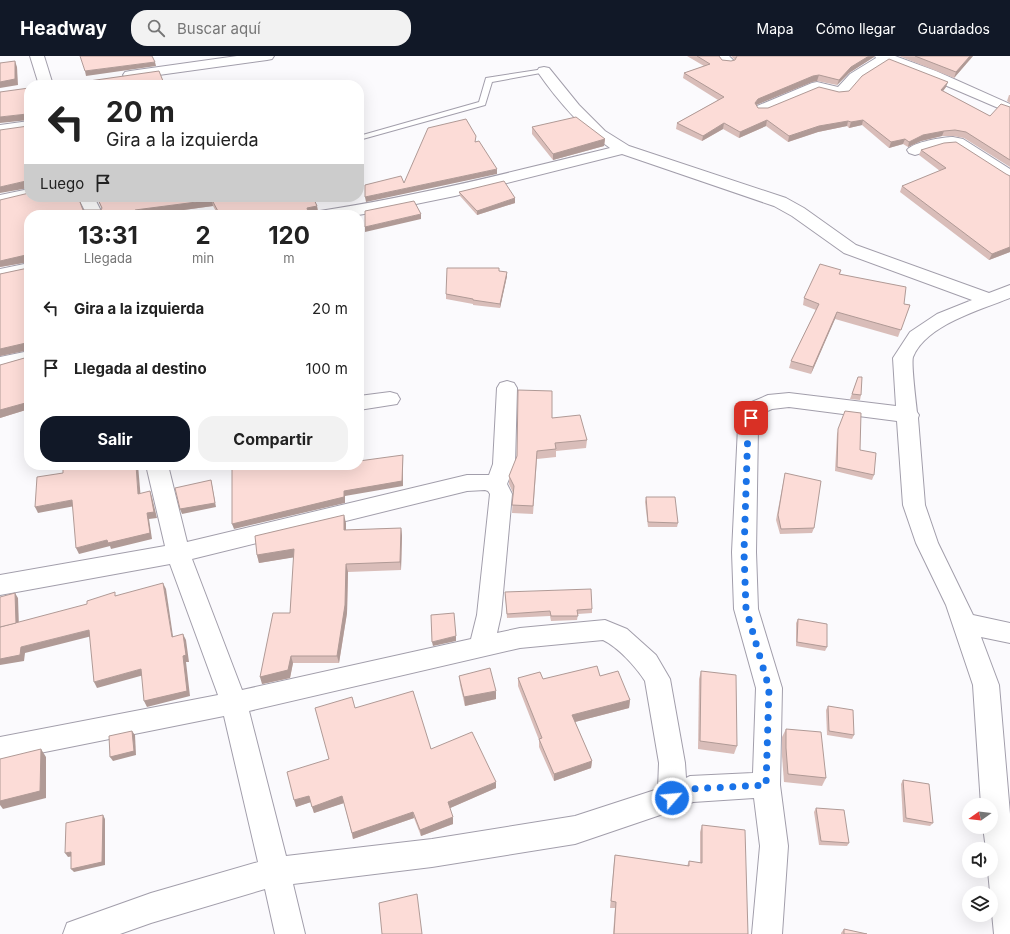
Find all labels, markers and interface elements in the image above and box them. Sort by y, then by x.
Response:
search box [131,10,411,46]
text: Headway [20,17,107,40]
icon: search [145,17,167,39]
text: Buscar aquí [177,19,261,38]
text: Mapa [757,20,794,37]
text: Cómo llegar [816,20,896,37]
text: Guardados [918,20,990,37]
text: 20 m [106,95,175,129]
icon: left [40,96,92,148]
text: Gira a la izquierda [106,129,259,150]
icon: arrive [92,172,114,194]
text: Luego [40,174,84,193]
text: 13:31 [78,221,138,250]
text: 2 [195,221,211,250]
text: 120 [268,221,310,250]
text: Llegada [84,250,132,266]
text: min [192,250,214,266]
text: m [283,250,295,266]
icon: left [40,297,62,319]
text: Gira a la izquierda [74,299,204,318]
text: 20 m [312,299,348,318]
icon: arrive [40,357,62,379]
text: Llegada al destino [74,359,207,378]
text: 100 m [306,359,348,378]
pin [734,401,768,435]
icon: arrive [740,407,762,429]
button: Salir [40,416,190,462]
button: Compartir [198,416,348,462]
position arrow [651,777,693,819]
north arrow [962,798,998,834]
map controls [962,798,998,922]
button: sound [962,842,998,878]
button: layers [962,886,998,922]

